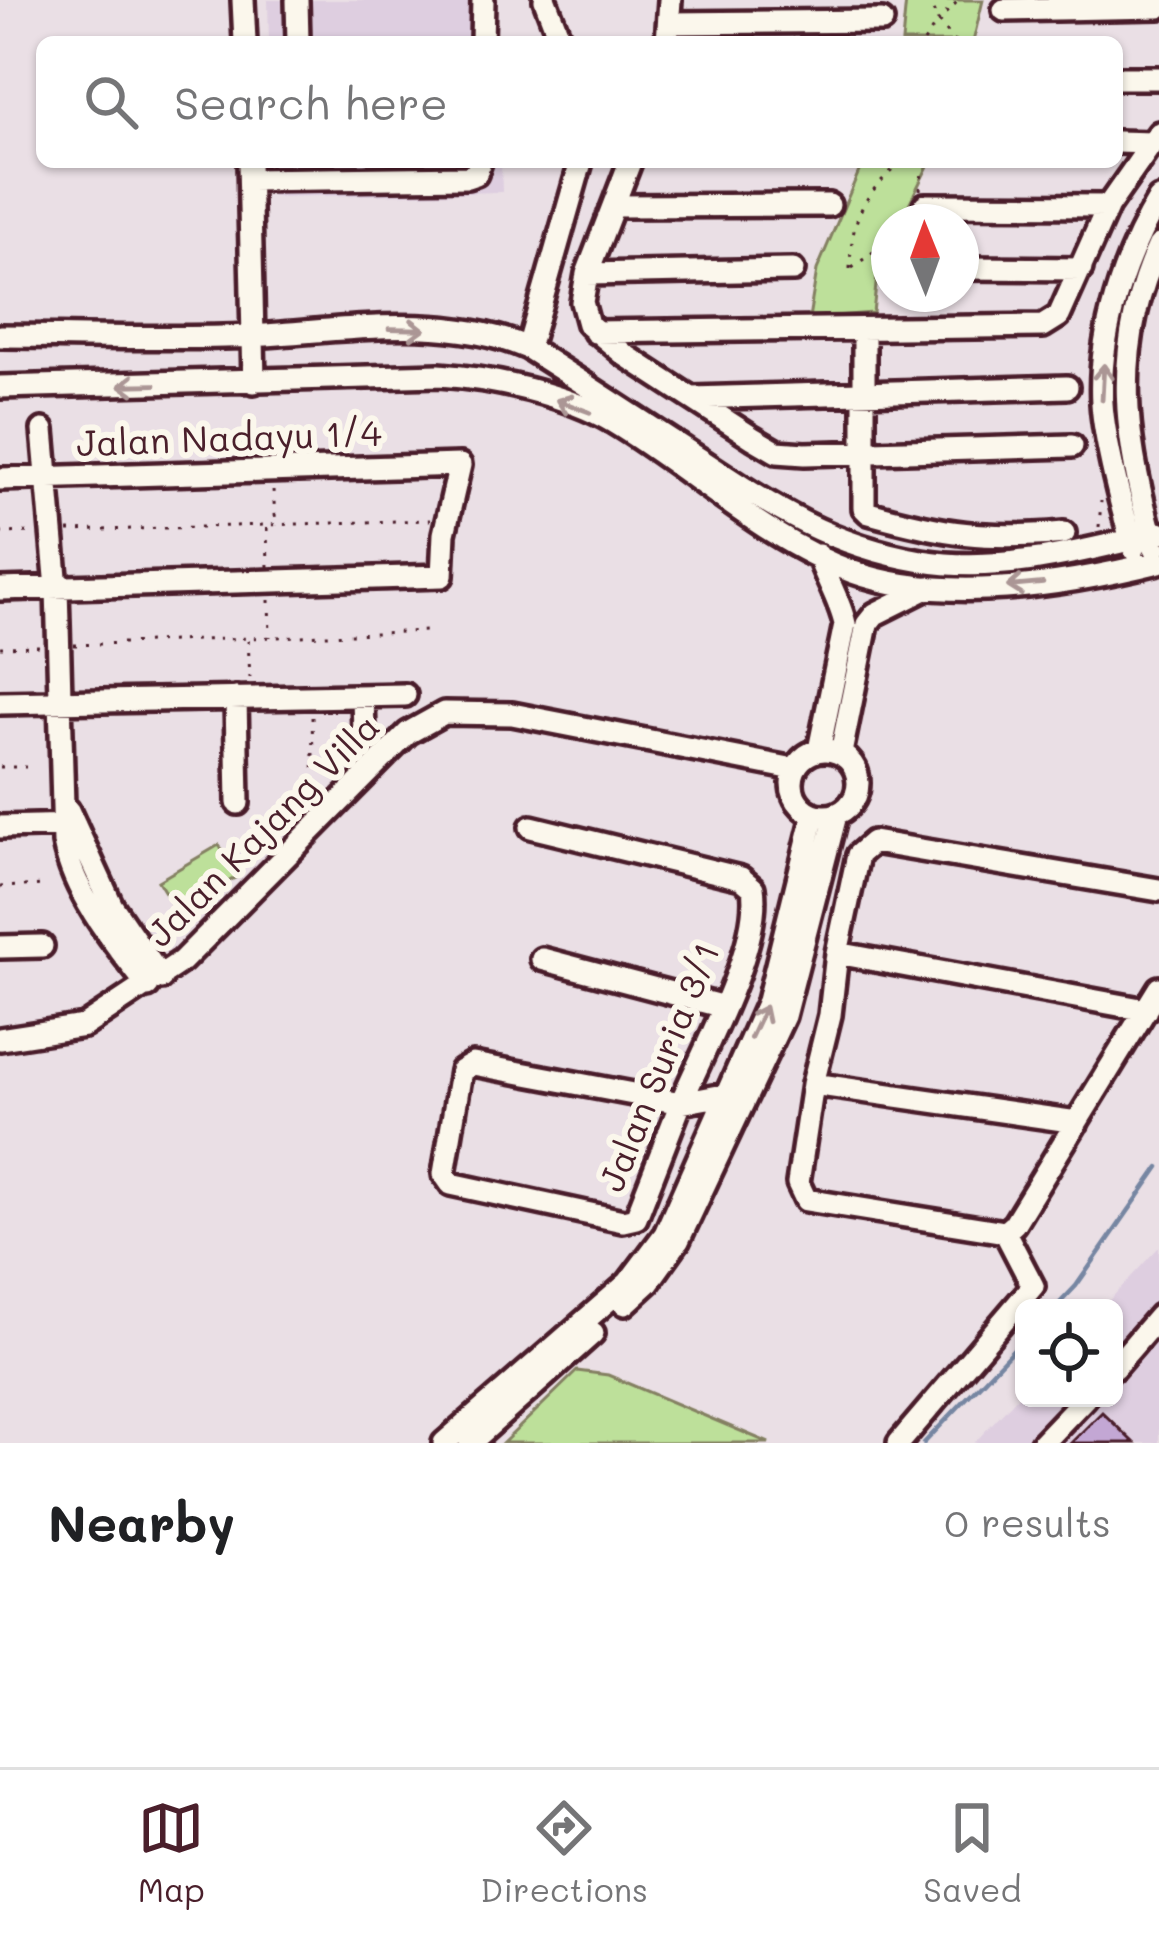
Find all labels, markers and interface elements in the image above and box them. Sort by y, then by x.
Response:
search box [36,36,1123,168]
icon: search [78,69,144,135]
text: Search here [174,73,448,131]
north arrow [871,204,979,312]
one-way arrow [387,318,426,340]
one-way arrow [1092,363,1115,402]
one-way arrow [118,373,157,396]
one-way arrow [555,394,592,415]
street label: Jalan Nadayu 1/4 [75,408,382,466]
one-way arrow [1006,574,1045,597]
street label: Jalan Kajang Villa [135,702,388,955]
street label: Jalan Suria 3/1 [586,935,729,1198]
one-way arrow [748,1005,770,1041]
map controls [1015,1299,1123,1407]
button: locate [1015,1299,1123,1407]
text: Nearby [48,1488,235,1555]
text: 0 results [945,1496,1111,1547]
tab: Map [138,1795,205,1910]
tab: Directions [480,1795,648,1910]
tab: Saved [923,1795,1021,1910]

